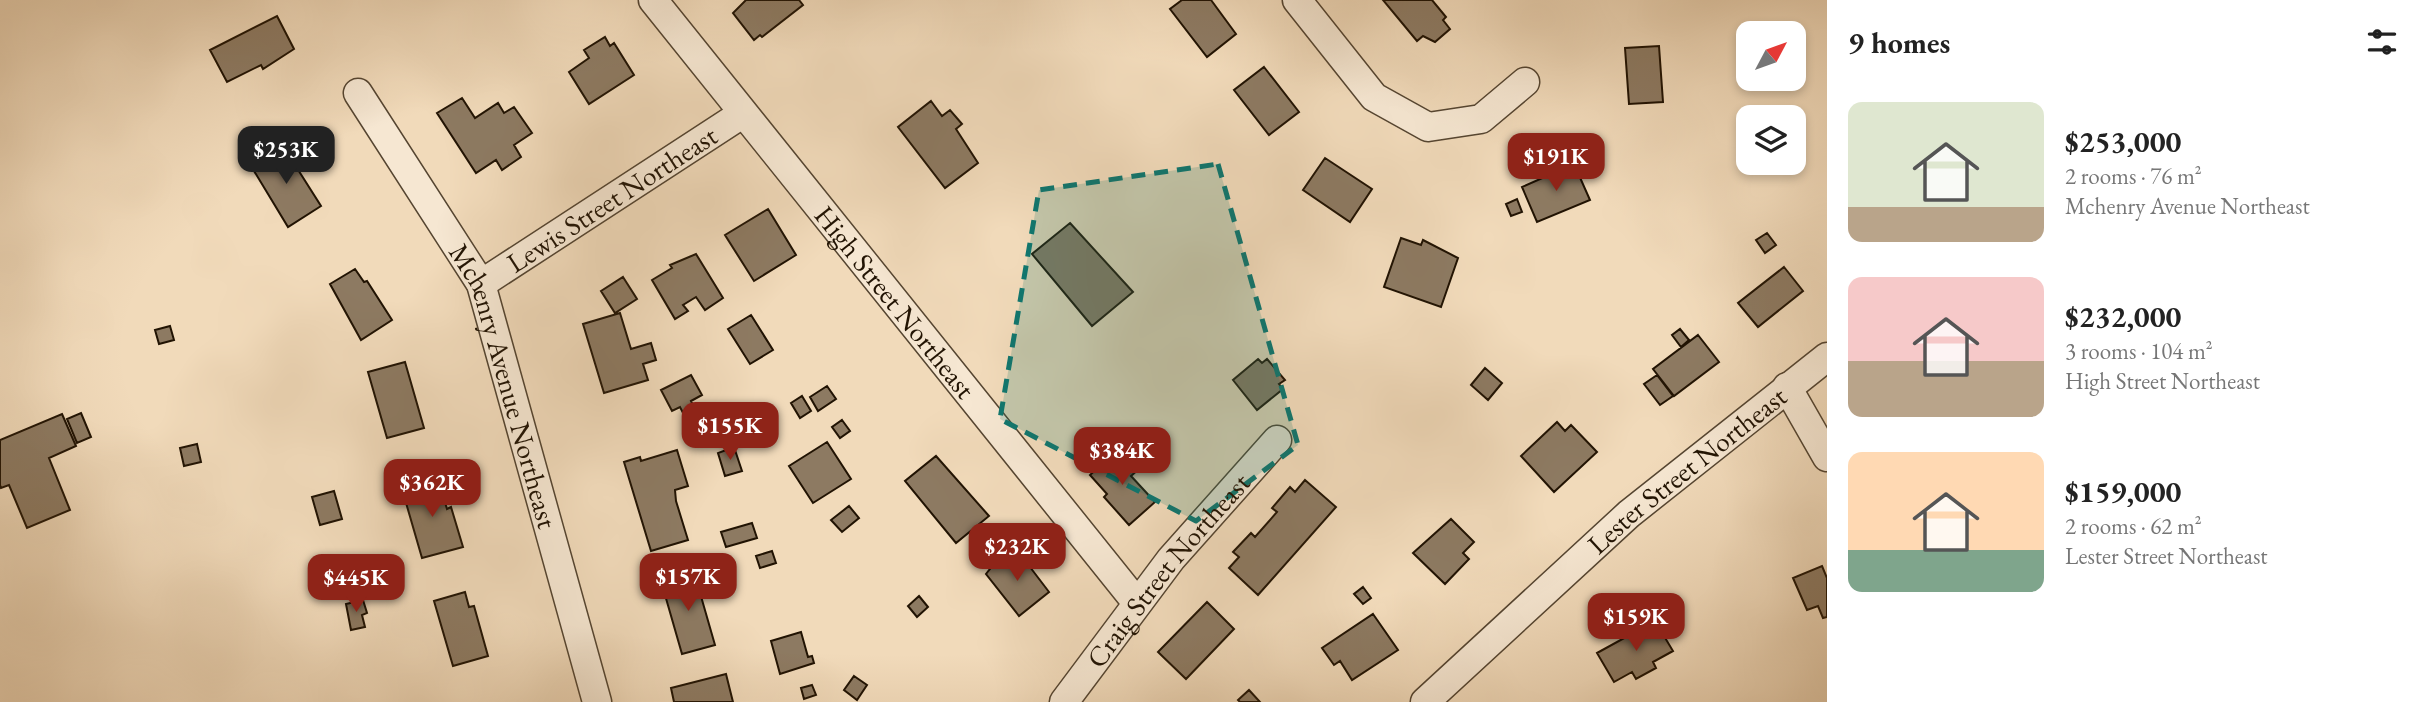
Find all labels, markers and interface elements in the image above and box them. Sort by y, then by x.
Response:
north arrow [1736,21,1806,91]
map controls [1736,21,1806,175]
text: 9 homes [1848,23,1950,62]
icon: filters [2363,23,2401,61]
button: layers [1736,105,1806,175]
street label: Lewis Street Northeast [500,117,724,280]
text: $253,000 [2065,122,2181,161]
pin: $253K [237,127,335,186]
icon: home [1904,130,1988,214]
text: $253K [254,134,318,164]
pin: $191K [1507,134,1605,193]
text: $191K [1524,141,1588,171]
text: 2 rooms · 76 m² [2065,161,2202,191]
text: Mchenry Avenue Northeast [2065,191,2310,221]
street label: High Street Northeast [807,198,984,406]
street label: Mchenry Avenue Northeast [441,236,566,533]
text: $232,000 [2065,297,2181,336]
icon: home [1904,305,1988,389]
text: 3 rooms · 104 m² [2065,336,2213,366]
text: High Street Northeast [2065,366,2260,396]
street label: Lester Street Northeast [1579,378,1794,562]
pin: $155K [681,402,779,462]
text: $155K [698,410,762,440]
pin: $384K [1073,428,1171,487]
text: $384K [1090,435,1154,465]
pin: $362K [383,460,481,519]
street label: Craig Street Northeast [1078,465,1258,675]
text: $362K [400,467,464,497]
text: $159,000 [2065,472,2181,511]
icon: home [1904,480,1988,564]
text: 2 rooms · 62 m² [2065,511,2202,541]
pin: $232K [968,524,1066,583]
text: $232K [985,531,1049,561]
text: Lester Street Northeast [2065,541,2268,571]
pin: $445K [307,554,405,614]
pin: $157K [639,554,737,613]
text: $157K [656,561,720,591]
text: $445K [324,562,388,592]
pin: $159K [1587,594,1685,653]
text: $159K [1604,601,1668,631]

